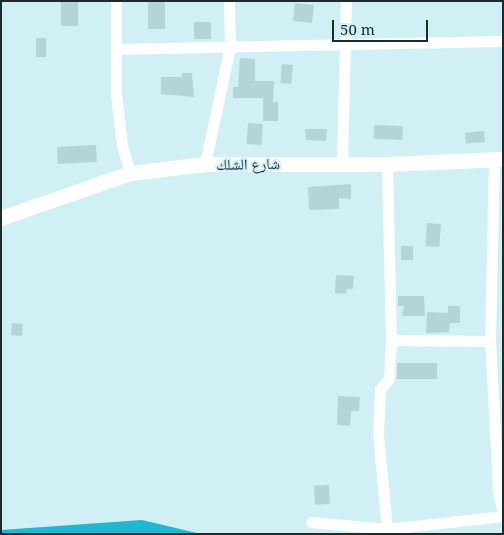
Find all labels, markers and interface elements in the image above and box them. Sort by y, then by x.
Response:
scale bar [334,10,430,42]
text: 50 m [340,19,375,39]
street label: شارع الشلك [216,154,280,174]

